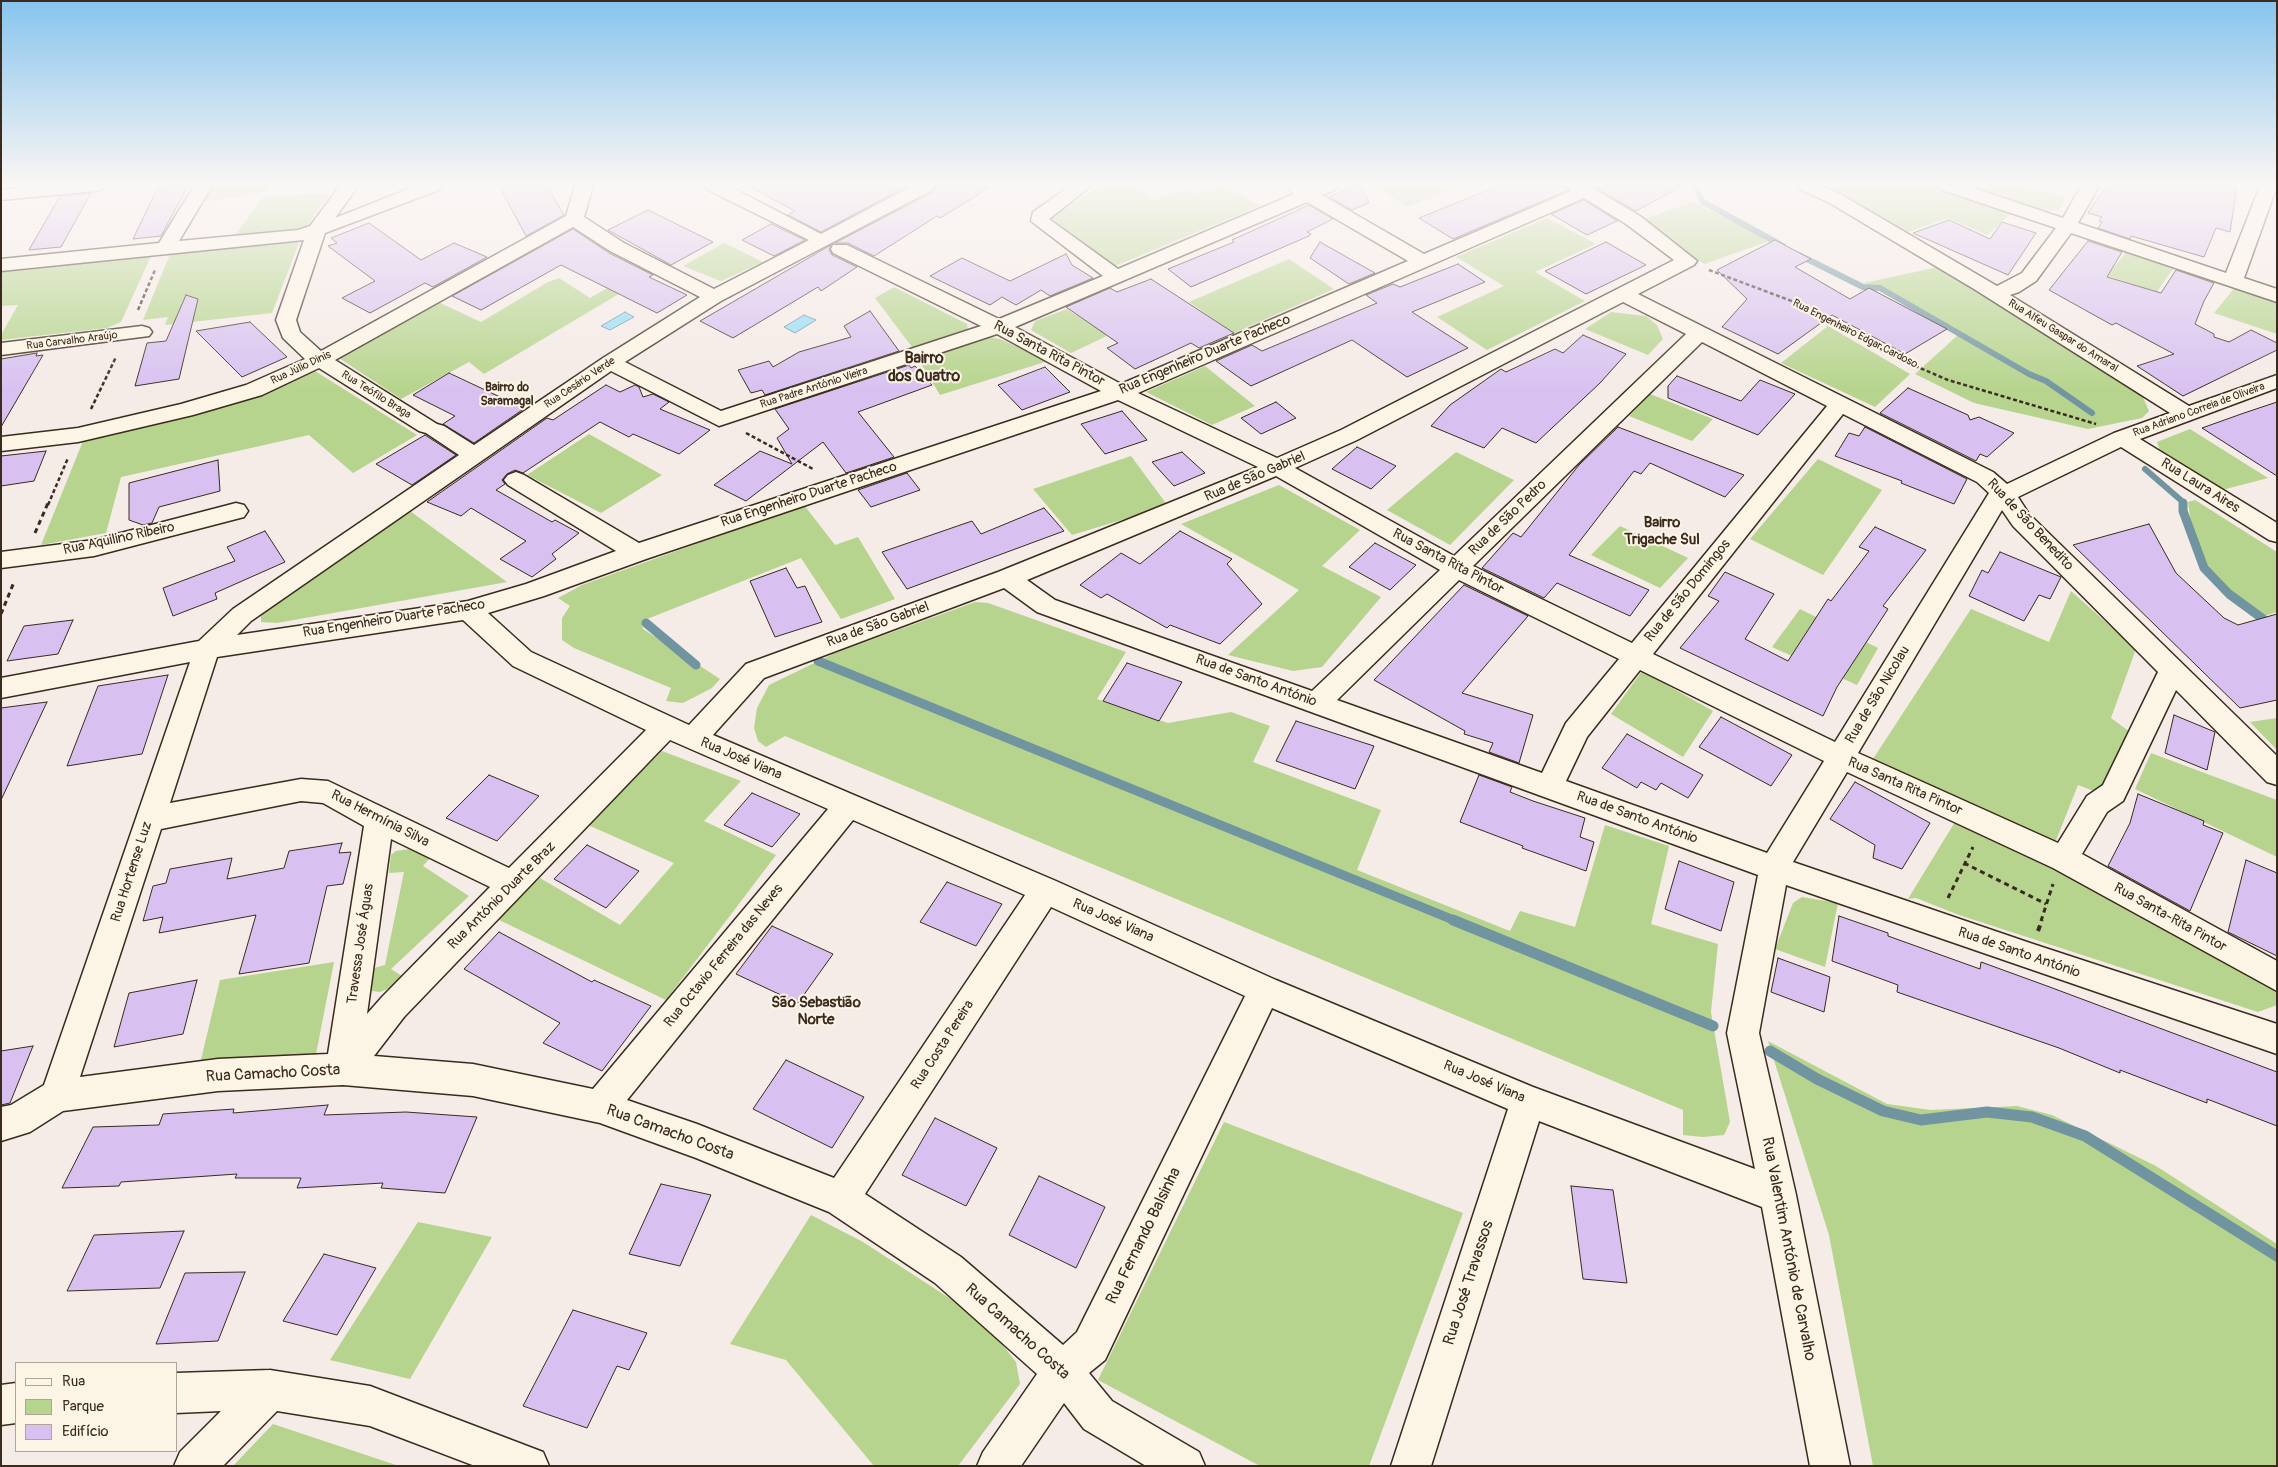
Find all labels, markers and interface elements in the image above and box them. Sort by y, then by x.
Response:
street label: Rua Engenheiro Edgar Cardoso [1790,297,1920,371]
street label: Rua Alfeu Gaspar do Amaral [2006,297,2120,375]
street label: Rua Engenheiro Duarte Pacheco [1117,311,1293,399]
street label: Rua Santa Rita Pintor [990,318,1108,390]
street label: Rua Carvalho Araújo [26,329,118,353]
street label: Rua Júlio Dinis [269,348,333,388]
district label: Bairro dos Quatro [888,349,960,387]
street label: Rua Cesário Verde [542,354,618,412]
street label: Rua Padre António Vieira [759,364,869,412]
street label: Rua Teófilo Braga [339,368,413,422]
street label: Rua Adriano Correia de Oliveira [2131,380,2267,440]
district label: Bairro do Saramagal [480,381,534,409]
street label: Rua de São Gabriel [1202,448,1308,506]
street label: Rua Laura Aires [2157,455,2243,517]
street label: Rua Engenheiro Duarte Pacheco [719,459,899,531]
street label: Rua de São Benedito [1983,476,2077,574]
street label: Rua de São Pedro [1466,477,1550,559]
district label: Bairro Trigache Sul [1624,514,1700,549]
street label: Rua Aquilino Ribeiro [62,519,176,559]
street label: Rua Santa Rita Pintor [1389,526,1507,598]
street label: Rua de São Domingos [1642,536,1734,646]
street label: Rua Engenheiro Duarte Pacheco [302,596,486,642]
street label: Rua de São Gabriel [824,599,932,651]
street label: Rua de São Nicolau [1842,643,1914,747]
street label: Rua de Santo António [1193,651,1319,711]
street label: Rua José Viana [698,734,784,784]
street label: Rua Santa Rita Pintor [1845,754,1965,820]
street label: Rua Hermínia Silva [328,787,432,851]
street label: Rua de Santo António [1574,788,1700,848]
street label: Rua Hortense Luz [108,820,156,924]
street label: Rua António Duarte Braz [445,839,559,953]
street label: Rua Santa-Rita Pintor [2111,880,2229,956]
street label: Rua Octavio Ferreira das Neves [661,881,787,1031]
street label: Travessa José Águas [344,883,378,1005]
street label: Rua José Viana [1070,896,1156,946]
street label: Rua de Santo António [1956,924,2082,982]
district label: São Sebastião Norte [771,994,861,1029]
street label: Rua Costa Pereira [908,997,978,1093]
street label: Rua José Viana [1441,1057,1527,1107]
street label: Rua Camacho Costa [205,1061,341,1087]
street label: Rua Camacho Costa [604,1101,736,1165]
street label: Rua Valentim António de Carvalho [1757,1136,1819,1362]
street label: Rua Fernando Balsinha [1103,1164,1185,1308]
street label: Rua José Travassos [1440,1218,1498,1348]
street label: Rua Camacho Costa [961,1280,1073,1384]
legend [15,1362,178,1452]
text: Rua [62,1372,85,1391]
text: Parque [62,1397,104,1416]
text: Edifício [62,1422,108,1441]

